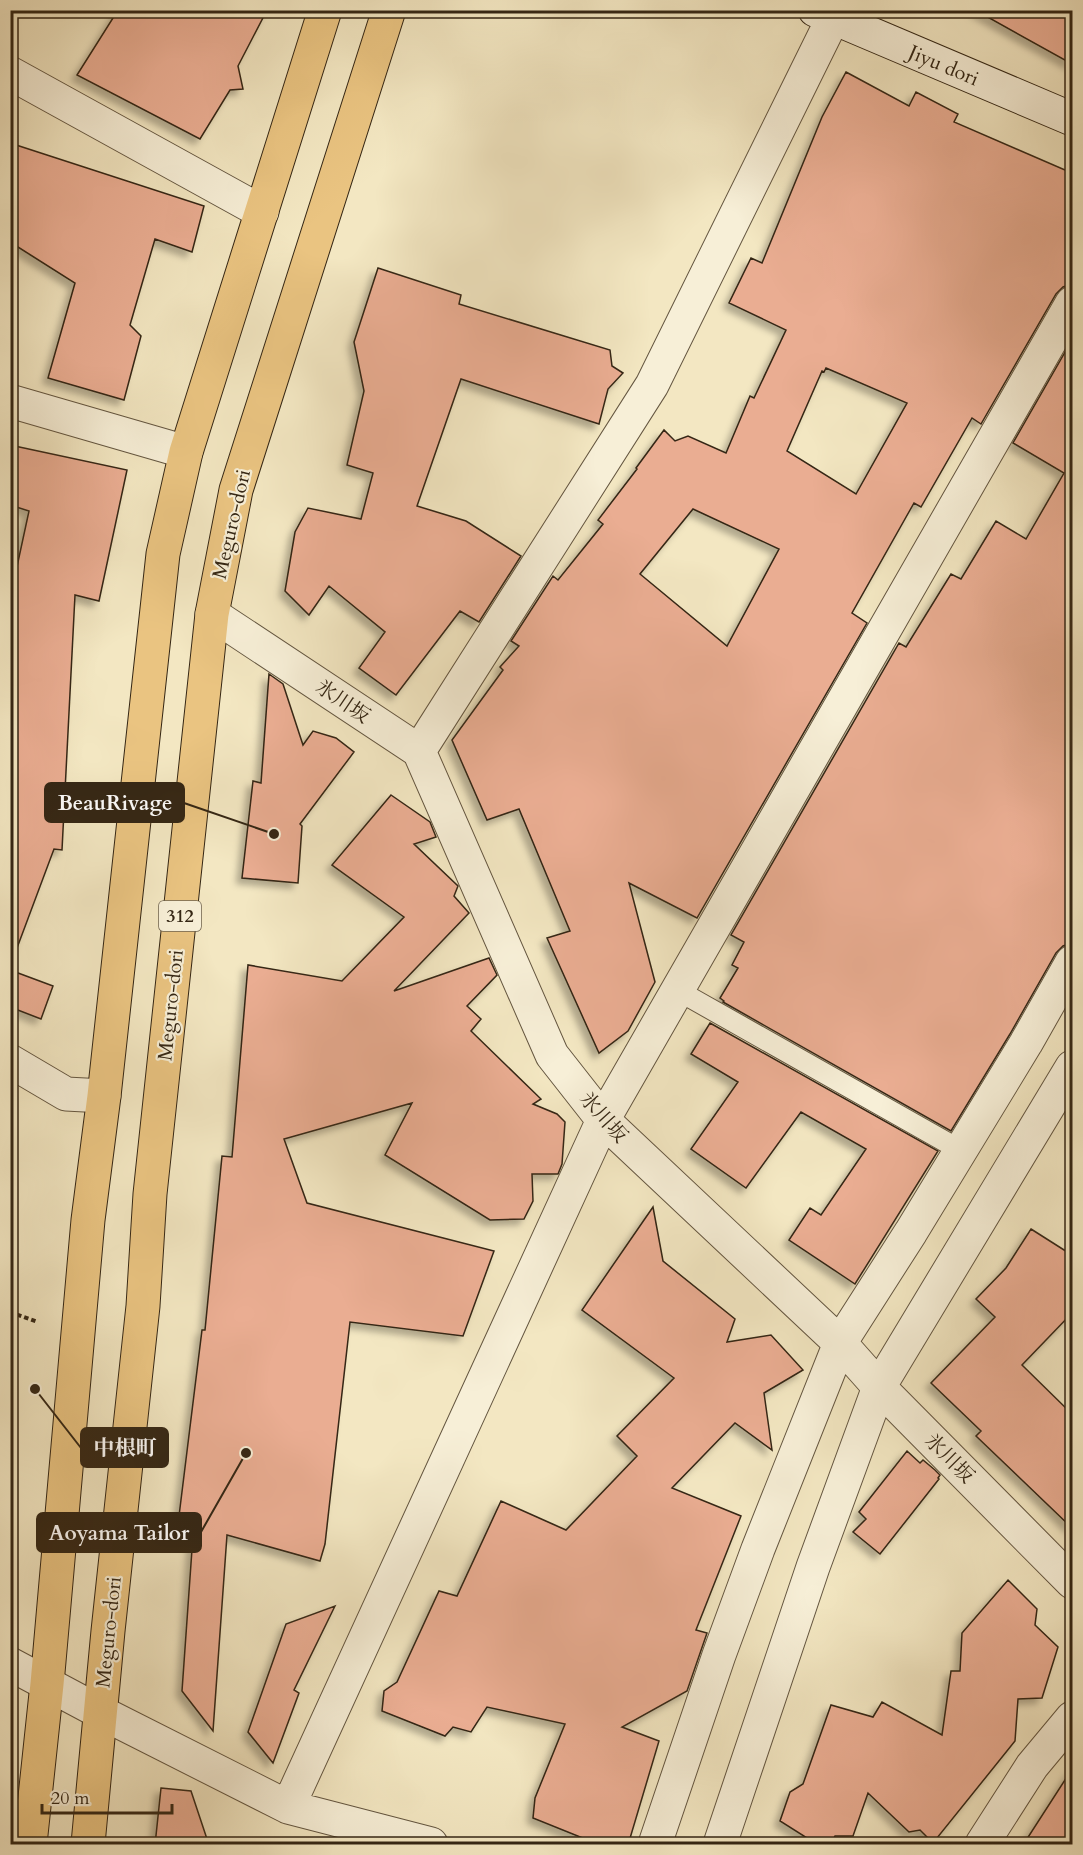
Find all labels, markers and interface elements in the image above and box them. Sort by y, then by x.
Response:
street label: Jiyu dori [902,37,983,92]
street label: Meguro-dori [206,466,257,581]
street label: 氷川坂 [310,673,375,729]
callout: BeauRivage [45,783,184,822]
text: BeauRivage [58,789,172,818]
road number: 312 [159,901,201,931]
street label: Meguro-dori [151,948,190,1062]
street label: 氷川坂 [574,1086,634,1149]
callout: 中根町 [81,1428,168,1467]
street label: 氷川坂 [919,1428,980,1489]
text: 中根町 [94,1434,157,1463]
callout: Aoyama Tailor [37,1513,201,1552]
text: Aoyama Tailor [49,1519,190,1548]
street label: Meguro-dori [89,1575,128,1689]
scale bar [42,1777,172,1815]
text: 20 m [51,1786,90,1811]

